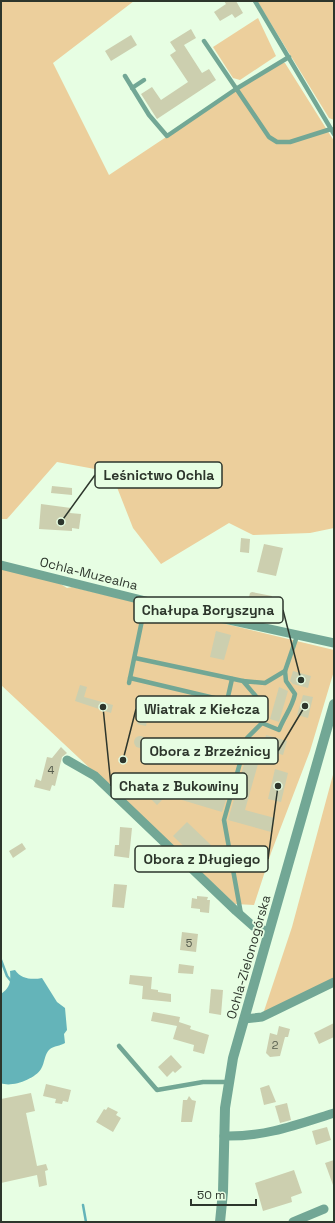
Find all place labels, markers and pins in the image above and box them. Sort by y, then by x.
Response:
callout: Leśnictwo Ochla [95,462,222,488]
callout: Chałupa Boryszyna [134,597,283,623]
callout: Wiatrak z Kiełcza [136,696,268,722]
callout: Obora z Brzeźnicy [141,738,278,764]
callout: Chata z Bukowiny [111,773,247,799]
callout: Obora z Długiego [135,846,268,872]

